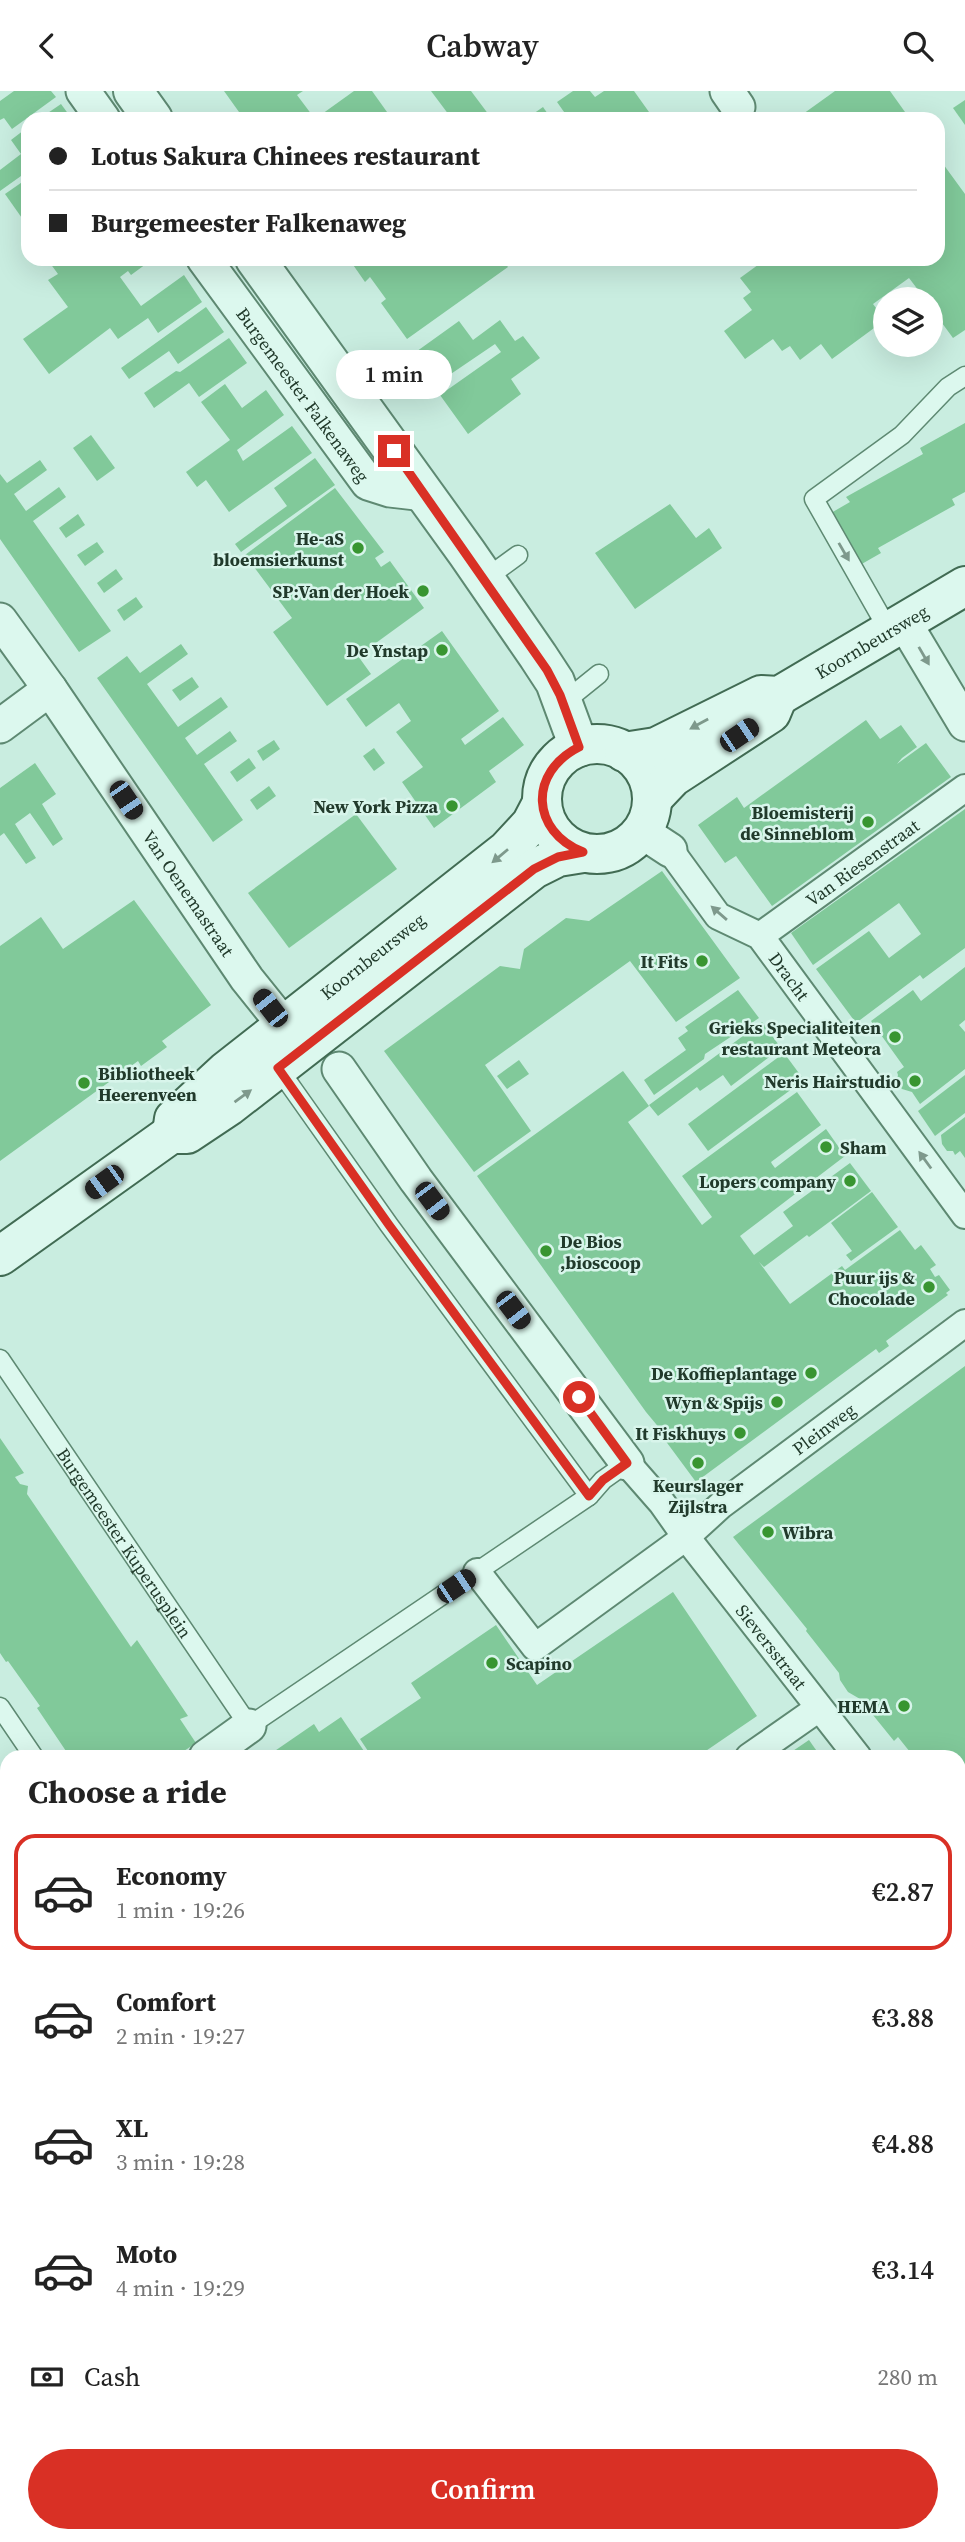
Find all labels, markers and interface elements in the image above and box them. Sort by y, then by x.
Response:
text: Cabway [426,24,539,68]
icon: back [28,27,66,65]
icon: search [899,27,937,65]
text: Lotus Sakura Chinees restaurant [91,138,480,174]
text: Burgemeester Falkenaweg [91,205,406,241]
map controls [873,287,943,357]
button: layers [873,287,943,357]
street label: Burgemeester Falkenaweg [231,302,376,487]
callout: 1 min [336,349,452,399]
text: 1 min [364,358,424,390]
route end [378,435,410,467]
place label: He-aS bloemsierkunst [213,526,345,572]
marker: He-aS bloemsierkunst [350,540,366,556]
one-way arrow [838,542,850,561]
place label: SP:Van der Hoek [273,579,409,604]
marker: SP:Van der Hoek [415,583,431,599]
street label: Koornbeursweg [810,598,933,684]
place label: De Ynstap [346,638,428,663]
marker: De Ynstap [434,642,450,658]
one-way arrow [917,646,930,665]
car [716,715,763,755]
one-way arrow [689,718,709,730]
car [106,777,147,823]
place label: New York Pizza [313,794,438,819]
marker: New York Pizza [444,798,460,814]
place label: Bloemisterij de Sinneblom [740,800,854,846]
street label: Van Riesenstraat [800,813,924,912]
marker: Bloemisterij de Sinneblom [860,814,876,830]
street label: Van Oenemastraat [137,825,241,961]
one-way arrow [491,848,509,863]
one-way arrow [710,905,728,921]
street label: Koornbeursweg [315,907,430,1005]
street label: Dracht [763,947,816,1006]
place label: It Fits [641,949,688,974]
marker: It Fits [694,953,710,969]
car [249,985,292,1031]
place label: Grieks Specialiteiten restaurant Meteora [709,1015,881,1061]
marker: Grieks Specialiteiten restaurant Meteora [887,1029,903,1045]
place label: Bibliotheek Heerenveen [98,1061,197,1107]
place label: Neris Hairstudio [764,1069,901,1094]
marker: Neris Hairstudio [907,1073,923,1089]
marker: Bibliotheek Heerenveen [76,1075,92,1091]
one-way arrow [234,1089,252,1103]
place label: Sham [840,1135,887,1160]
marker: Sham [818,1139,834,1155]
one-way arrow [918,1151,932,1169]
car [81,1161,128,1203]
place label: Lopers company [699,1169,836,1194]
marker: Lopers company [842,1173,858,1189]
car [411,1178,454,1224]
place label: De Bios ,bioscoop [560,1229,641,1275]
marker: De Bios ,bioscoop [538,1243,554,1259]
place label: Puur ijs & Chocolade [828,1265,915,1311]
marker: Puur ijs & Chocolade [921,1279,937,1295]
car [492,1287,535,1333]
place label: De Koffieplantage [651,1361,797,1386]
marker: De Koffieplantage [803,1365,819,1381]
route start [563,1381,595,1413]
place label: Wyn & Spijs [665,1390,763,1415]
marker: Wyn & Spijs [769,1394,785,1410]
street label: Pleinweg [787,1397,860,1460]
place label: It Fiskhuys [635,1421,726,1446]
marker: It Fiskhuys [732,1425,748,1441]
street label: Burgemeester Kuperusplein [51,1443,198,1643]
marker: Keurslager Zijlstra [690,1455,706,1471]
place label: Keurslager Zijlstra [653,1473,744,1519]
place label: Wibra [782,1520,834,1545]
marker: Wibra [760,1524,776,1540]
car [433,1566,480,1606]
street label: Sieversstraat [730,1599,813,1695]
place label: Scapino [506,1651,572,1676]
marker: Scapino [484,1655,500,1671]
place label: HEMA [837,1694,890,1719]
marker: HEMA [896,1698,912,1714]
text: Choose a ride [28,1770,227,1814]
text: Economy [116,1858,227,1894]
icon: car [32,1861,95,1924]
text: €2.87 [872,1874,934,1910]
text: 1 min · 19:26 [116,1894,245,1926]
text: Comfort [116,1984,216,2020]
icon: car [32,1987,95,2050]
text: €3.88 [872,2000,934,2036]
text: 2 min · 19:27 [116,2020,245,2052]
text: XL [116,2110,148,2146]
icon: car [32,2113,95,2176]
text: €4.88 [872,2126,934,2162]
text: 3 min · 19:28 [116,2146,245,2178]
text: Moto [116,2236,177,2272]
icon: car [32,2239,95,2302]
text: €3.14 [872,2252,934,2288]
text: 4 min · 19:29 [116,2272,245,2304]
icon: cash [28,2358,66,2396]
text: Cash [84,2359,140,2395]
text: 280 m [877,2361,938,2393]
button: Confirm [28,2449,938,2529]

